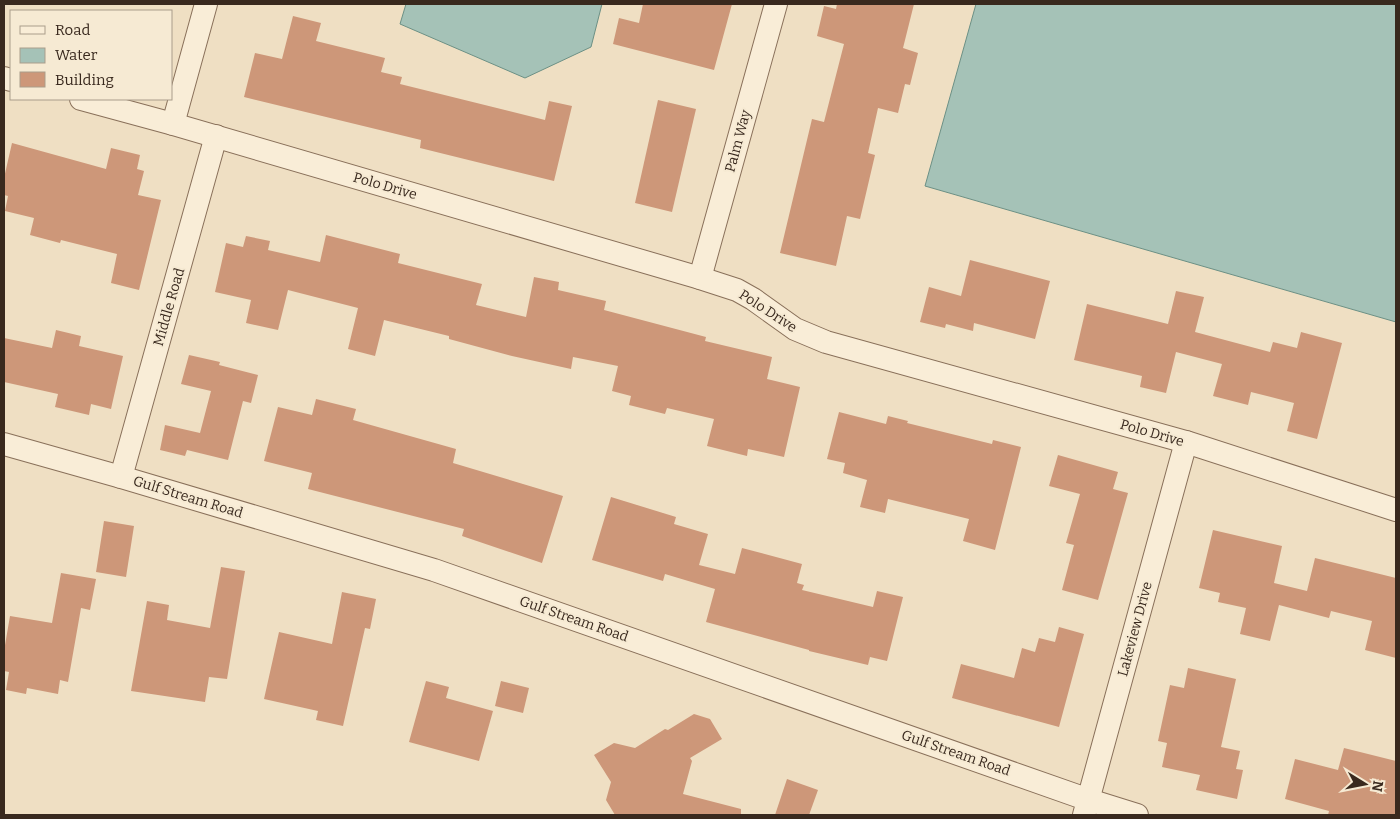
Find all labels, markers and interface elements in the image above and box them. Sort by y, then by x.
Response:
legend [10,10,172,100]
text: Road [55,21,90,39]
text: Water [55,46,98,64]
text: Building [55,71,114,89]
street label: Palm Way [722,107,755,174]
street label: Polo Drive [351,169,419,203]
street label: Middle Road [150,266,188,348]
street label: Polo Drive [736,286,800,336]
street label: Polo Drive [1118,416,1186,450]
street label: Gulf Stream Road [131,472,245,522]
street label: Lakeview Drive [1114,580,1156,678]
street label: Gulf Stream Road [517,592,631,646]
street label: Gulf Stream Road [899,726,1013,780]
north arrow [1340,759,1390,809]
text: N [1368,779,1387,793]

